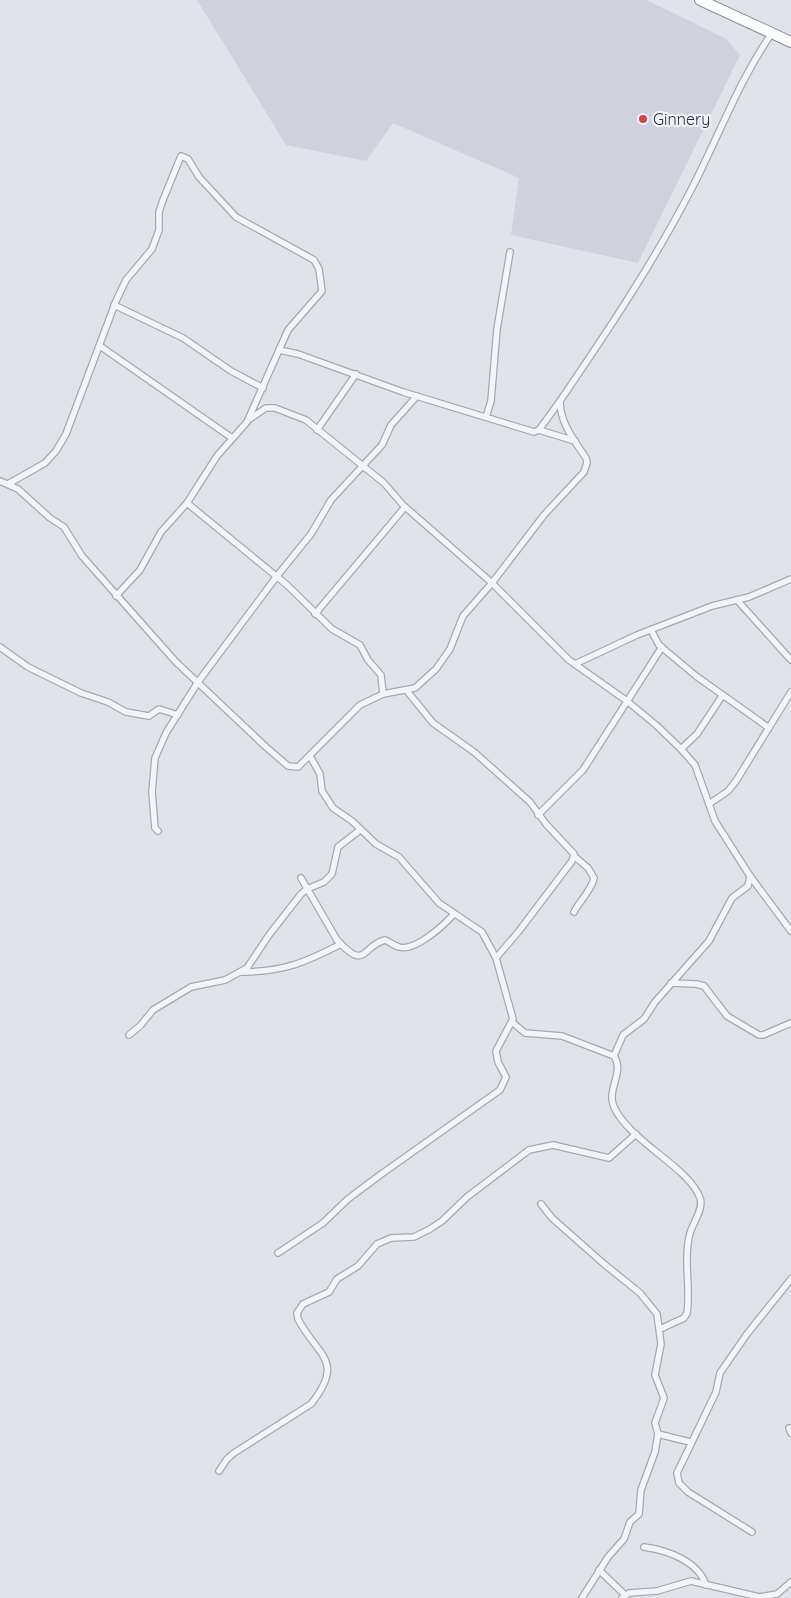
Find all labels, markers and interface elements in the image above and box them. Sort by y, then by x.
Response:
place label: Ginnery [653,109,710,129]
marker: Ginnery [637,113,649,125]

